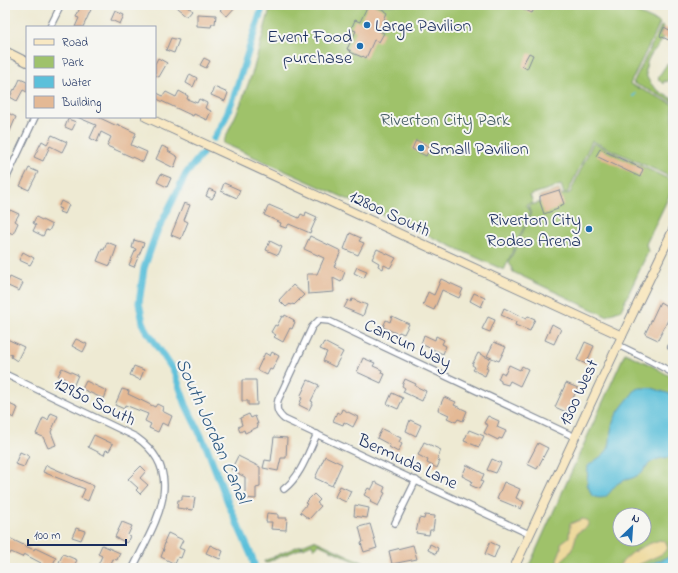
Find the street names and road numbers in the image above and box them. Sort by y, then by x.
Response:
street label: 12800 South [344,185,434,245]
street label: Cancun Way [359,313,455,376]
street label: 1300 West [553,355,606,430]
street label: 12950 South [49,372,140,434]
street label: Bermuda Lane [352,428,462,498]

